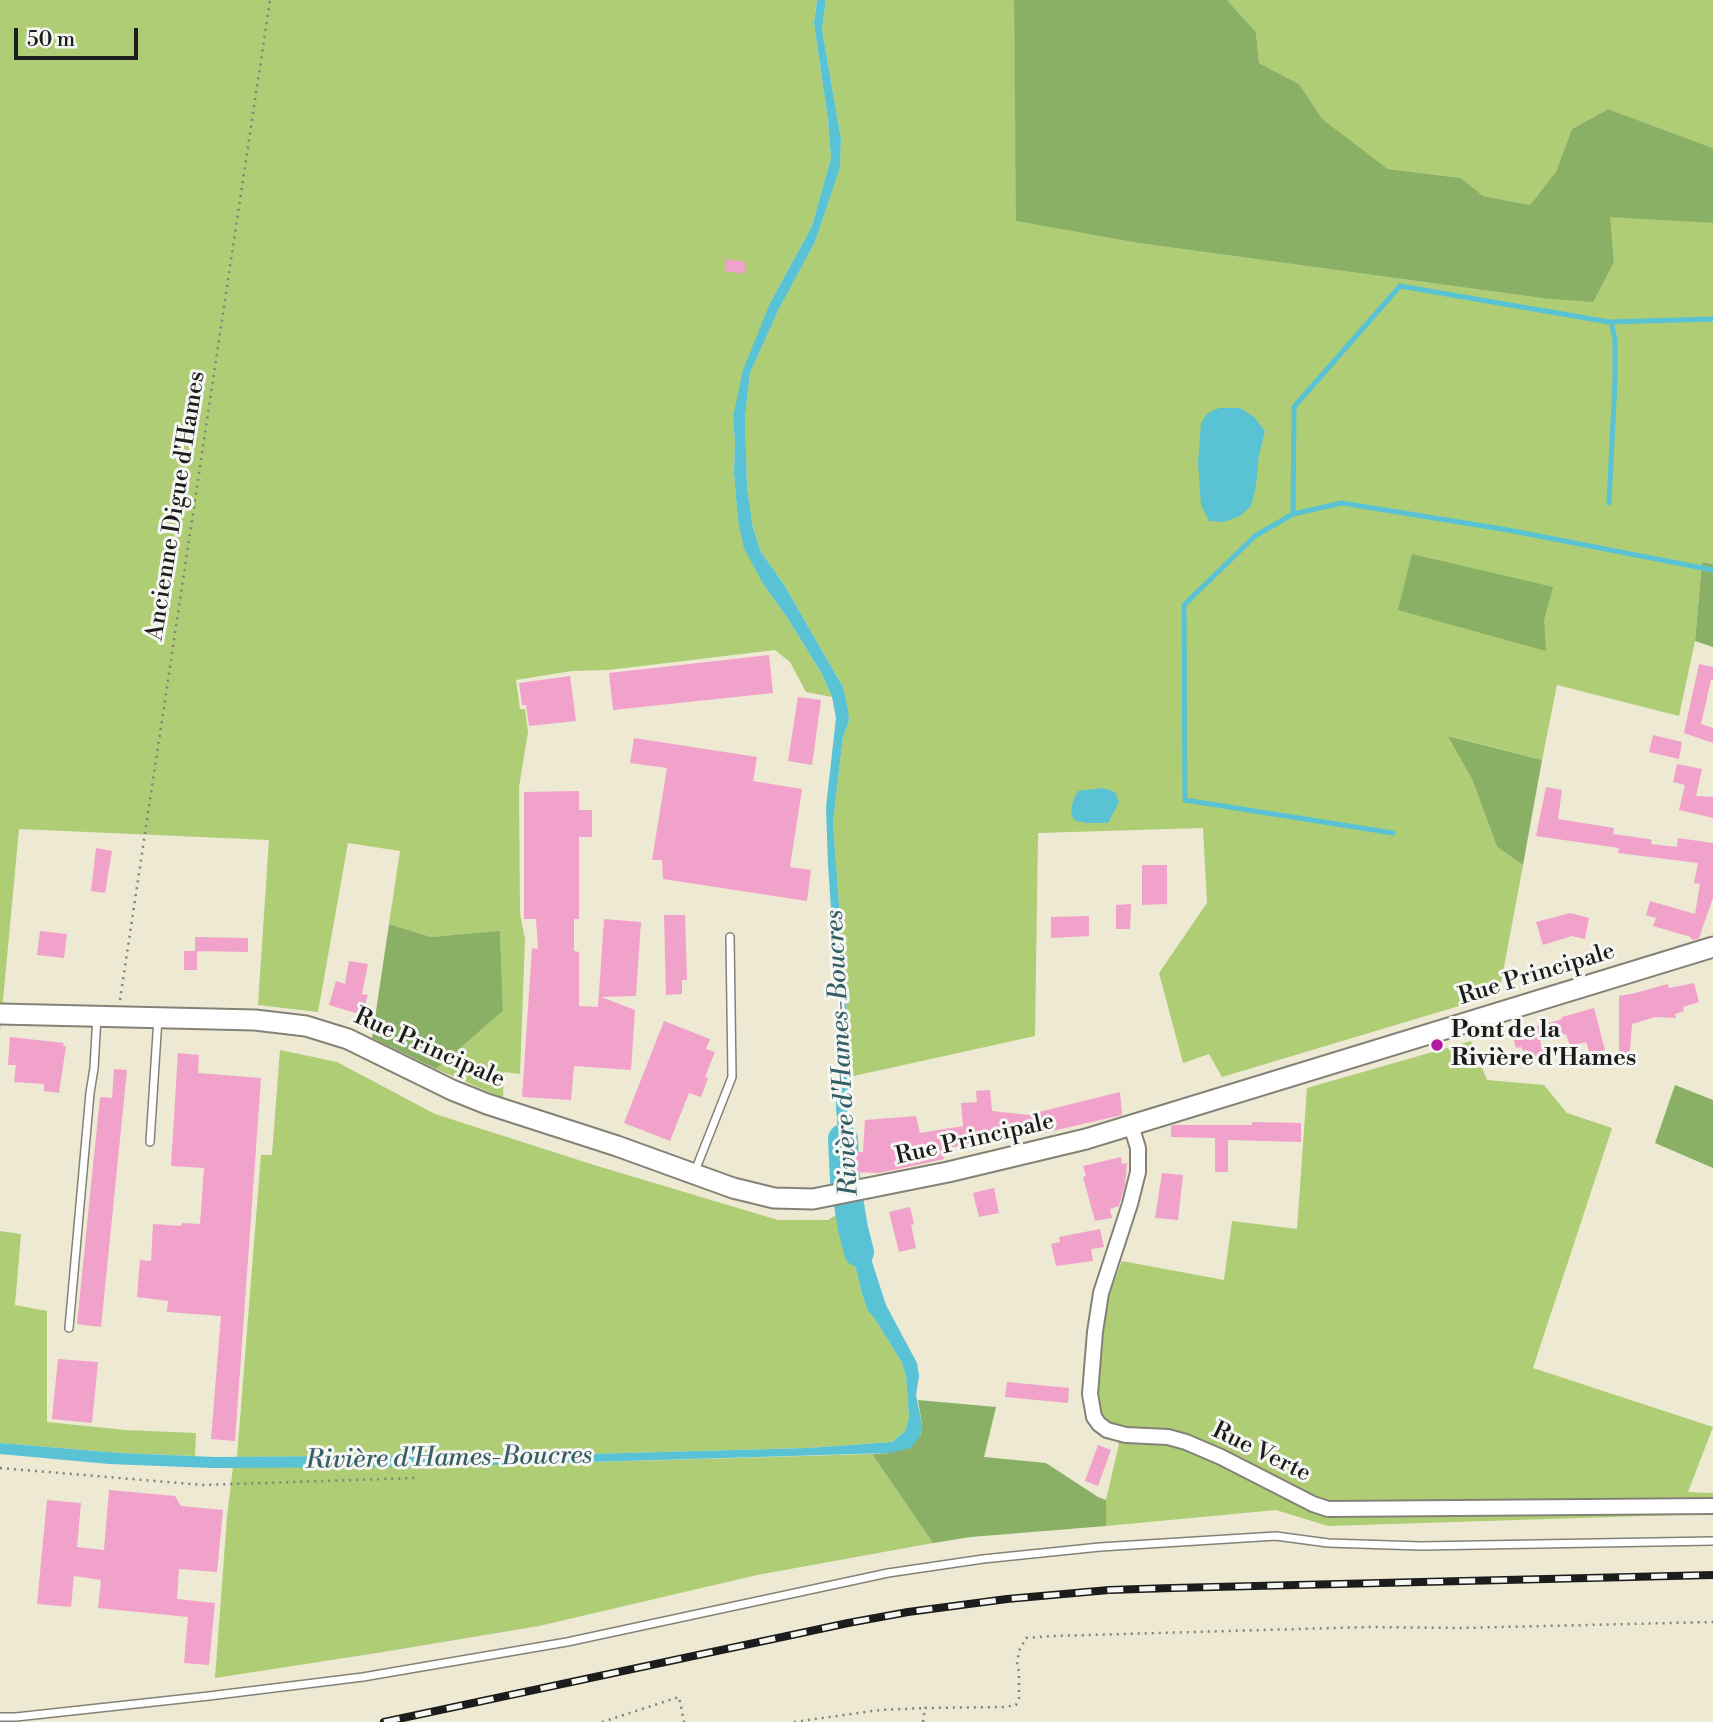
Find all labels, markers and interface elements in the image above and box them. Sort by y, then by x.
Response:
scale bar [18,14,142,58]
text: 50 m [27,27,75,53]
street label: Ancienne Digue d'Hames [141,369,213,643]
water label: Rivière d'Hames-Boucres [820,909,866,1197]
street label: Rue Principale [1455,938,1619,1012]
street label: Rue Principale [349,1003,509,1095]
place label: Pont de la Rivière d'Hames [1451,1017,1636,1073]
marker: Pont de la Rivière d'Hames [1429,1037,1445,1053]
street label: Rue Principale [893,1108,1057,1172]
street label: Rue Verte [1207,1417,1315,1489]
water label: Rivière d'Hames-Boucres [305,1441,593,1477]

